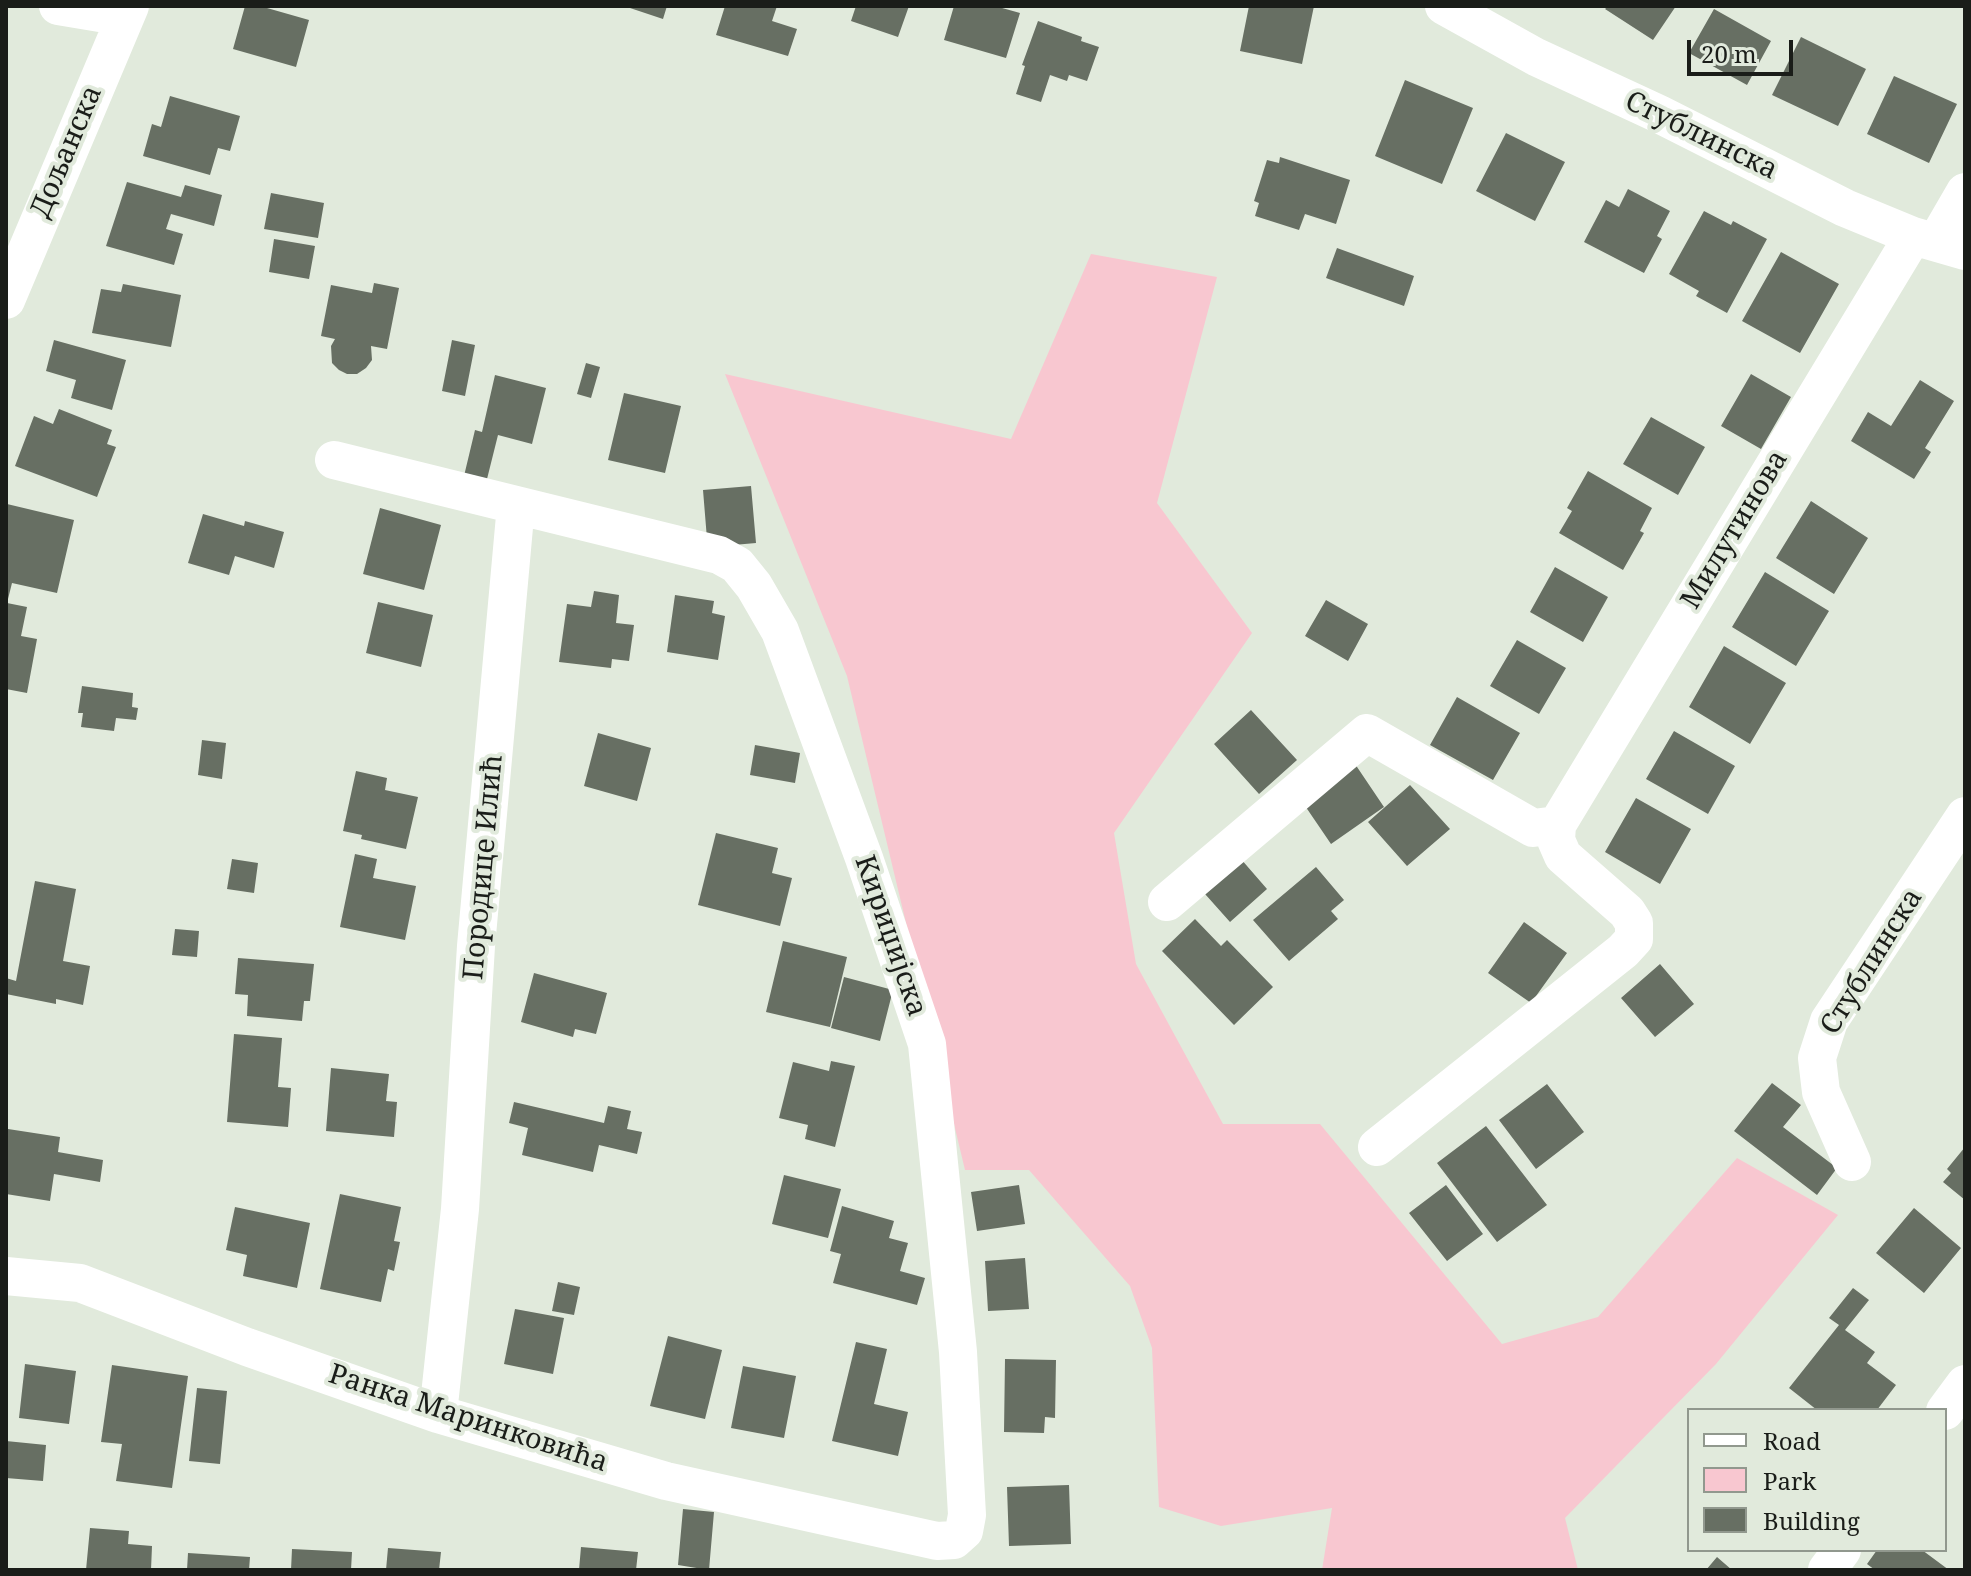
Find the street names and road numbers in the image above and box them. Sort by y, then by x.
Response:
street label: Дољанска [24,81,110,223]
street label: Стублинска [1619,85,1783,187]
street label: Милутинова [1675,445,1795,615]
street label: Породице Илић [457,753,511,981]
street label: Кириџијска [847,851,933,1021]
street label: Стублинска [1814,883,1930,1041]
street label: Ранка Маринковића [324,1358,612,1480]

